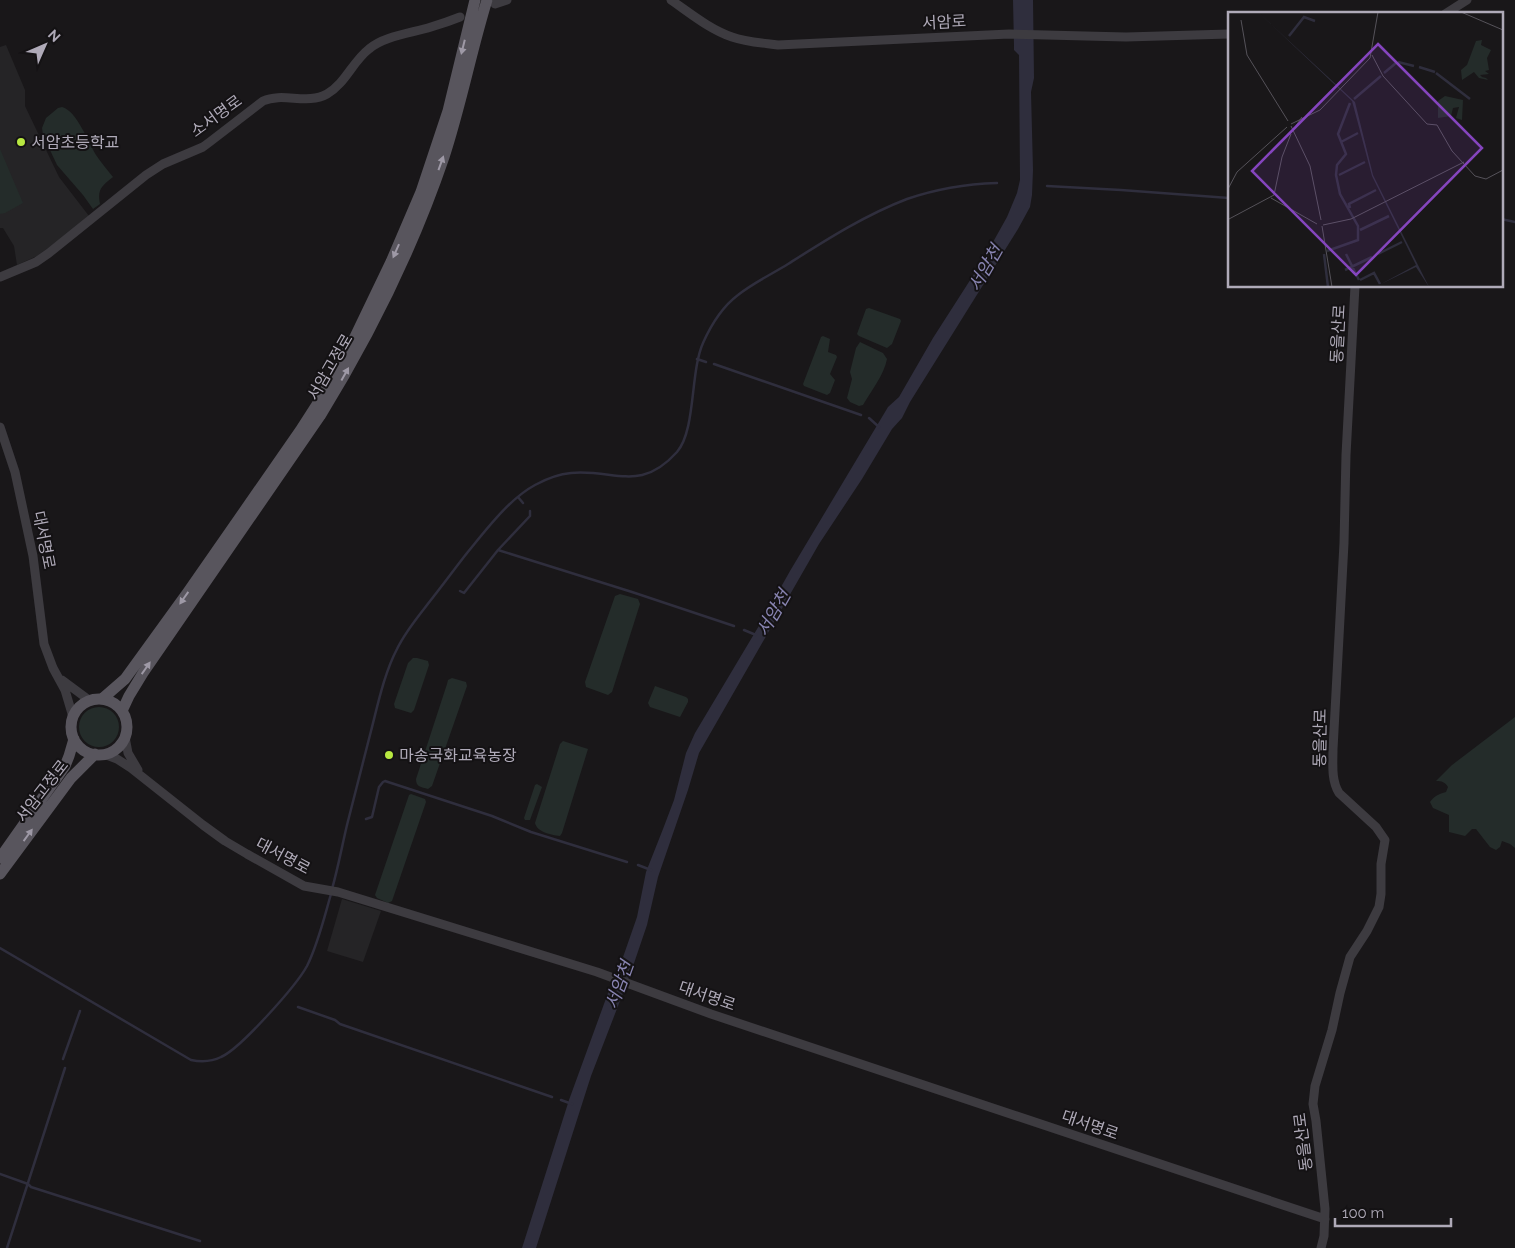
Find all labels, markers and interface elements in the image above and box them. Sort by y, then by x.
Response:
street label: 서암로 [921,11,967,33]
inset map [1228,12,1502,288]
north arrow [20,20,70,70]
text: N [45,26,64,45]
one-way arrow [459,40,467,55]
street label: 소서명로 [187,91,246,141]
place label: 서암초등학교 [31,133,119,152]
marker: 서암초등학교 [15,136,27,148]
one-way arrow [437,155,445,170]
water label: 서암천 [963,239,1008,295]
one-way arrow [392,244,400,258]
street label: 동을산로 [1327,304,1349,364]
street label: 서암고정로 [303,330,357,404]
one-way arrow [341,367,349,382]
street label: 대서명로 [29,509,59,571]
water label: 서암천 [751,584,796,640]
one-way arrow [179,591,189,605]
one-way arrow [141,662,151,675]
street label: 동을산로 [1310,708,1330,768]
place label: 마송국화교육농장 [399,746,517,765]
marker: 마송국화교육농장 [383,749,395,761]
street label: 서암고정로 [12,756,72,826]
one-way arrow [23,829,34,842]
street label: 대서명로 [253,834,314,878]
water label: 서암천 [601,956,638,1012]
street label: 대서명로 [676,977,738,1015]
street label: 대서명로 [1059,1106,1121,1144]
street label: 동을산로 [1290,1111,1316,1172]
scale bar [1335,1196,1451,1228]
text: 100 m [1342,1204,1384,1222]

